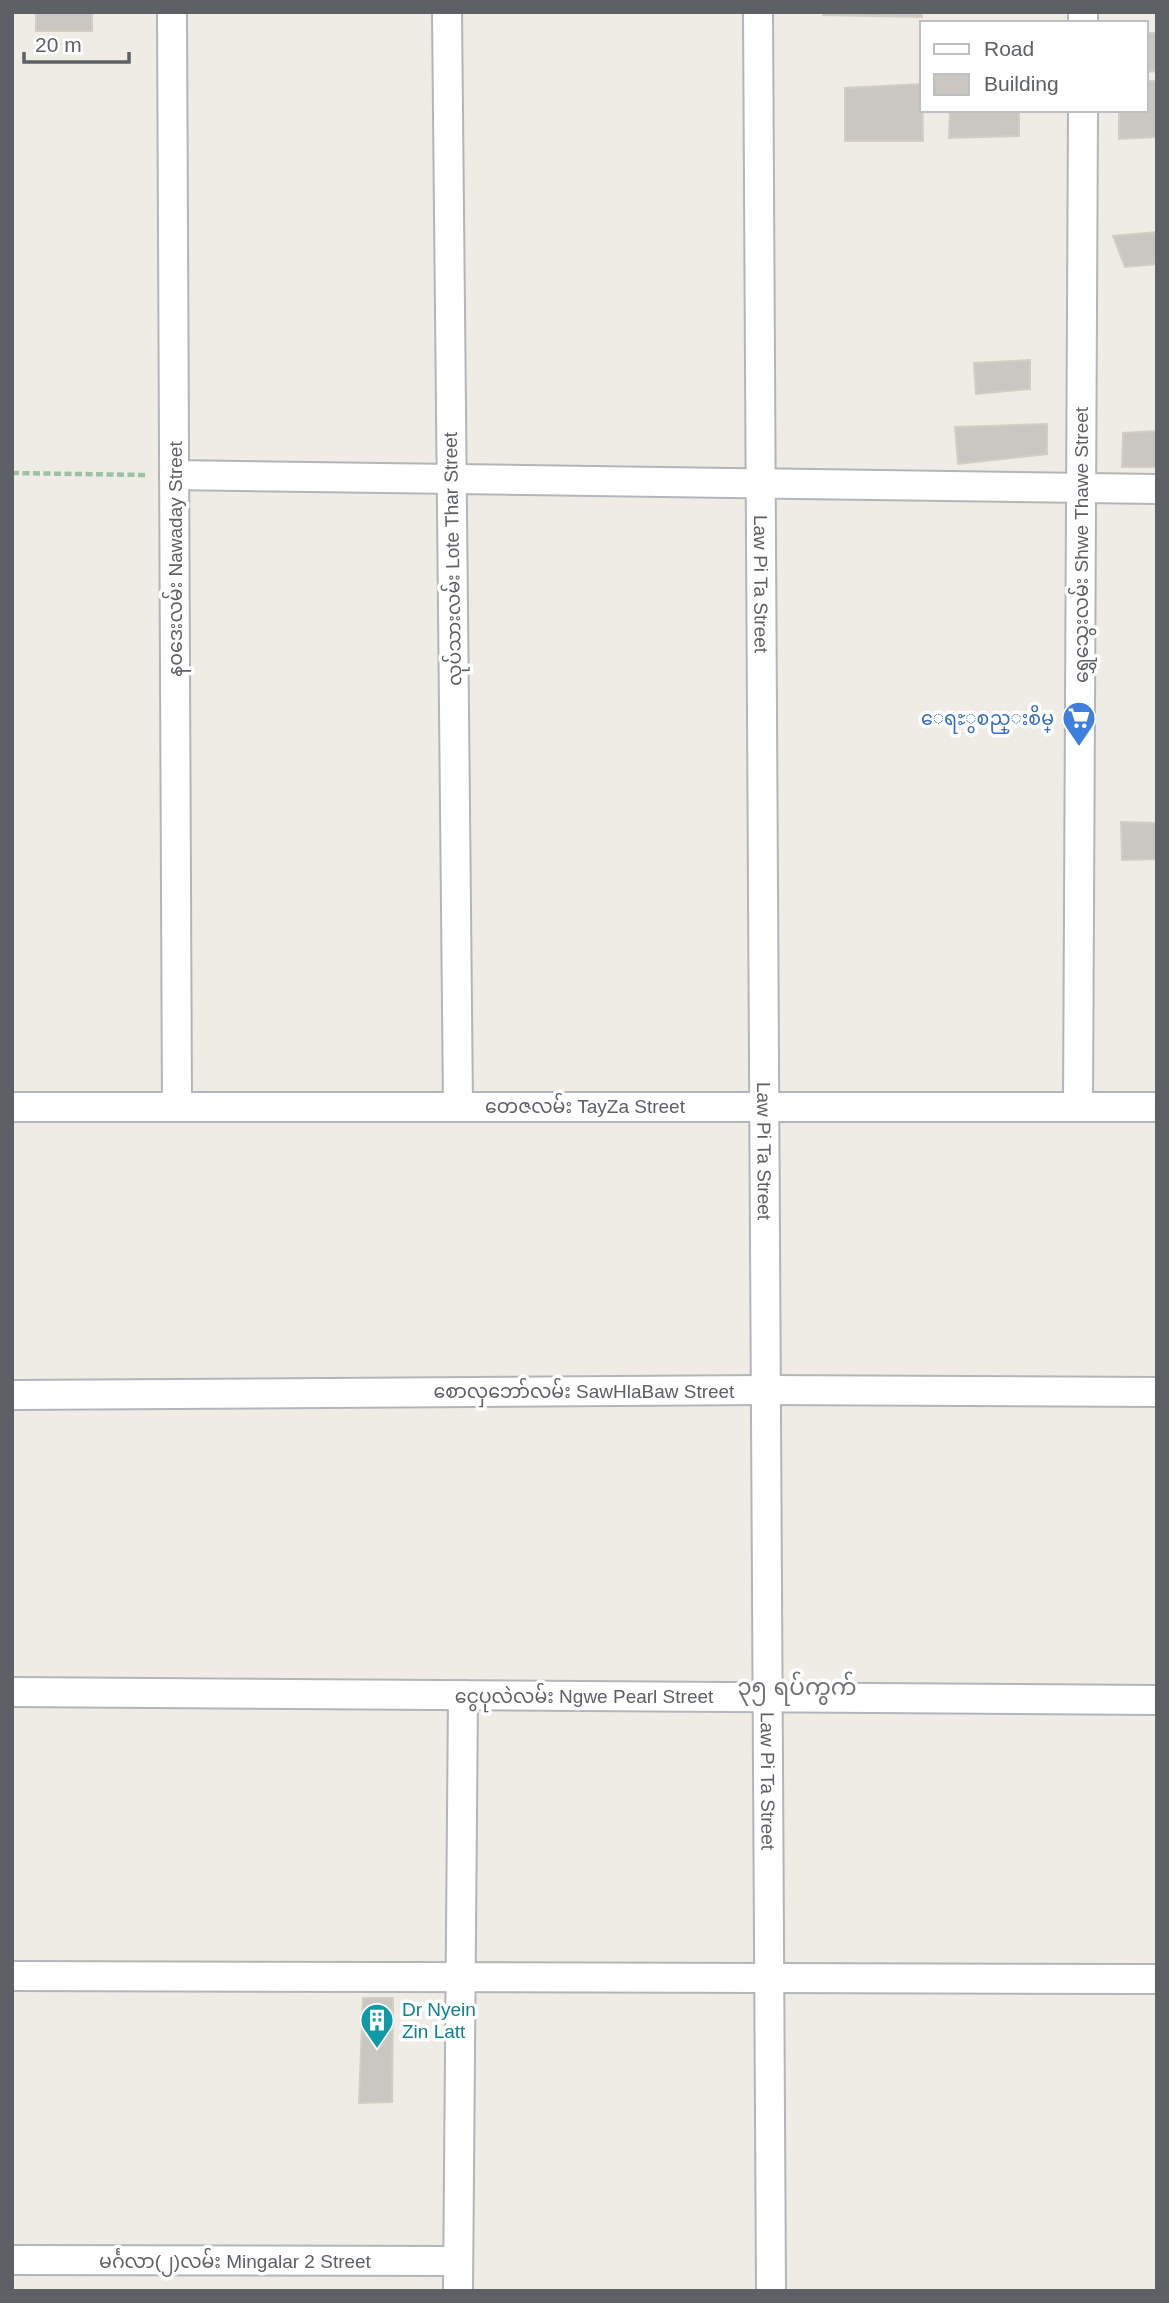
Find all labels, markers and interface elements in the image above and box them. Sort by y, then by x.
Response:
scale bar [24,21,130,65]
legend [920,21,1148,112]
text: 20 m [35,33,82,56]
text: Road [984,37,1034,60]
text: Building [984,72,1059,95]
street label: ရွှေသွေးလမ်း Shwe Thawe Street [1067,406,1097,683]
street label: လုပ်သားလမ်း Lote Thar Street [436,431,471,686]
street label: နဝဒေးလမ်း Nawaday Street [161,441,191,677]
street label: Law Pi Ta Street [750,515,772,654]
supermarket icon: ေရႊွစည္းစိမ္ [1060,699,1098,748]
place label: ေရႊွစည္းစိမ္ [921,704,1054,734]
street label: Law Pi Ta Street [753,1082,775,1221]
street label: တေဇလမ်း TayZa Street [485,1092,686,1117]
street label: စောလှဘော်လမ်း SawHlaBaw Street [434,1377,735,1408]
district label: ၃၅ ရပ်ကွက် [737,1671,857,1706]
street label: ငွေပုလဲလမ်း Ngwe Pearl Street [455,1682,714,1713]
street label: Law Pi Ta Street [757,1712,778,1851]
place label: Dr Nyein Zin Latt [402,1999,476,2042]
building icon: Dr Nyein Zin Latt [358,2001,396,2050]
street label: မင်္ဂလာ(၂)လမ်း Mingalar 2 Street [99,2247,372,2277]

